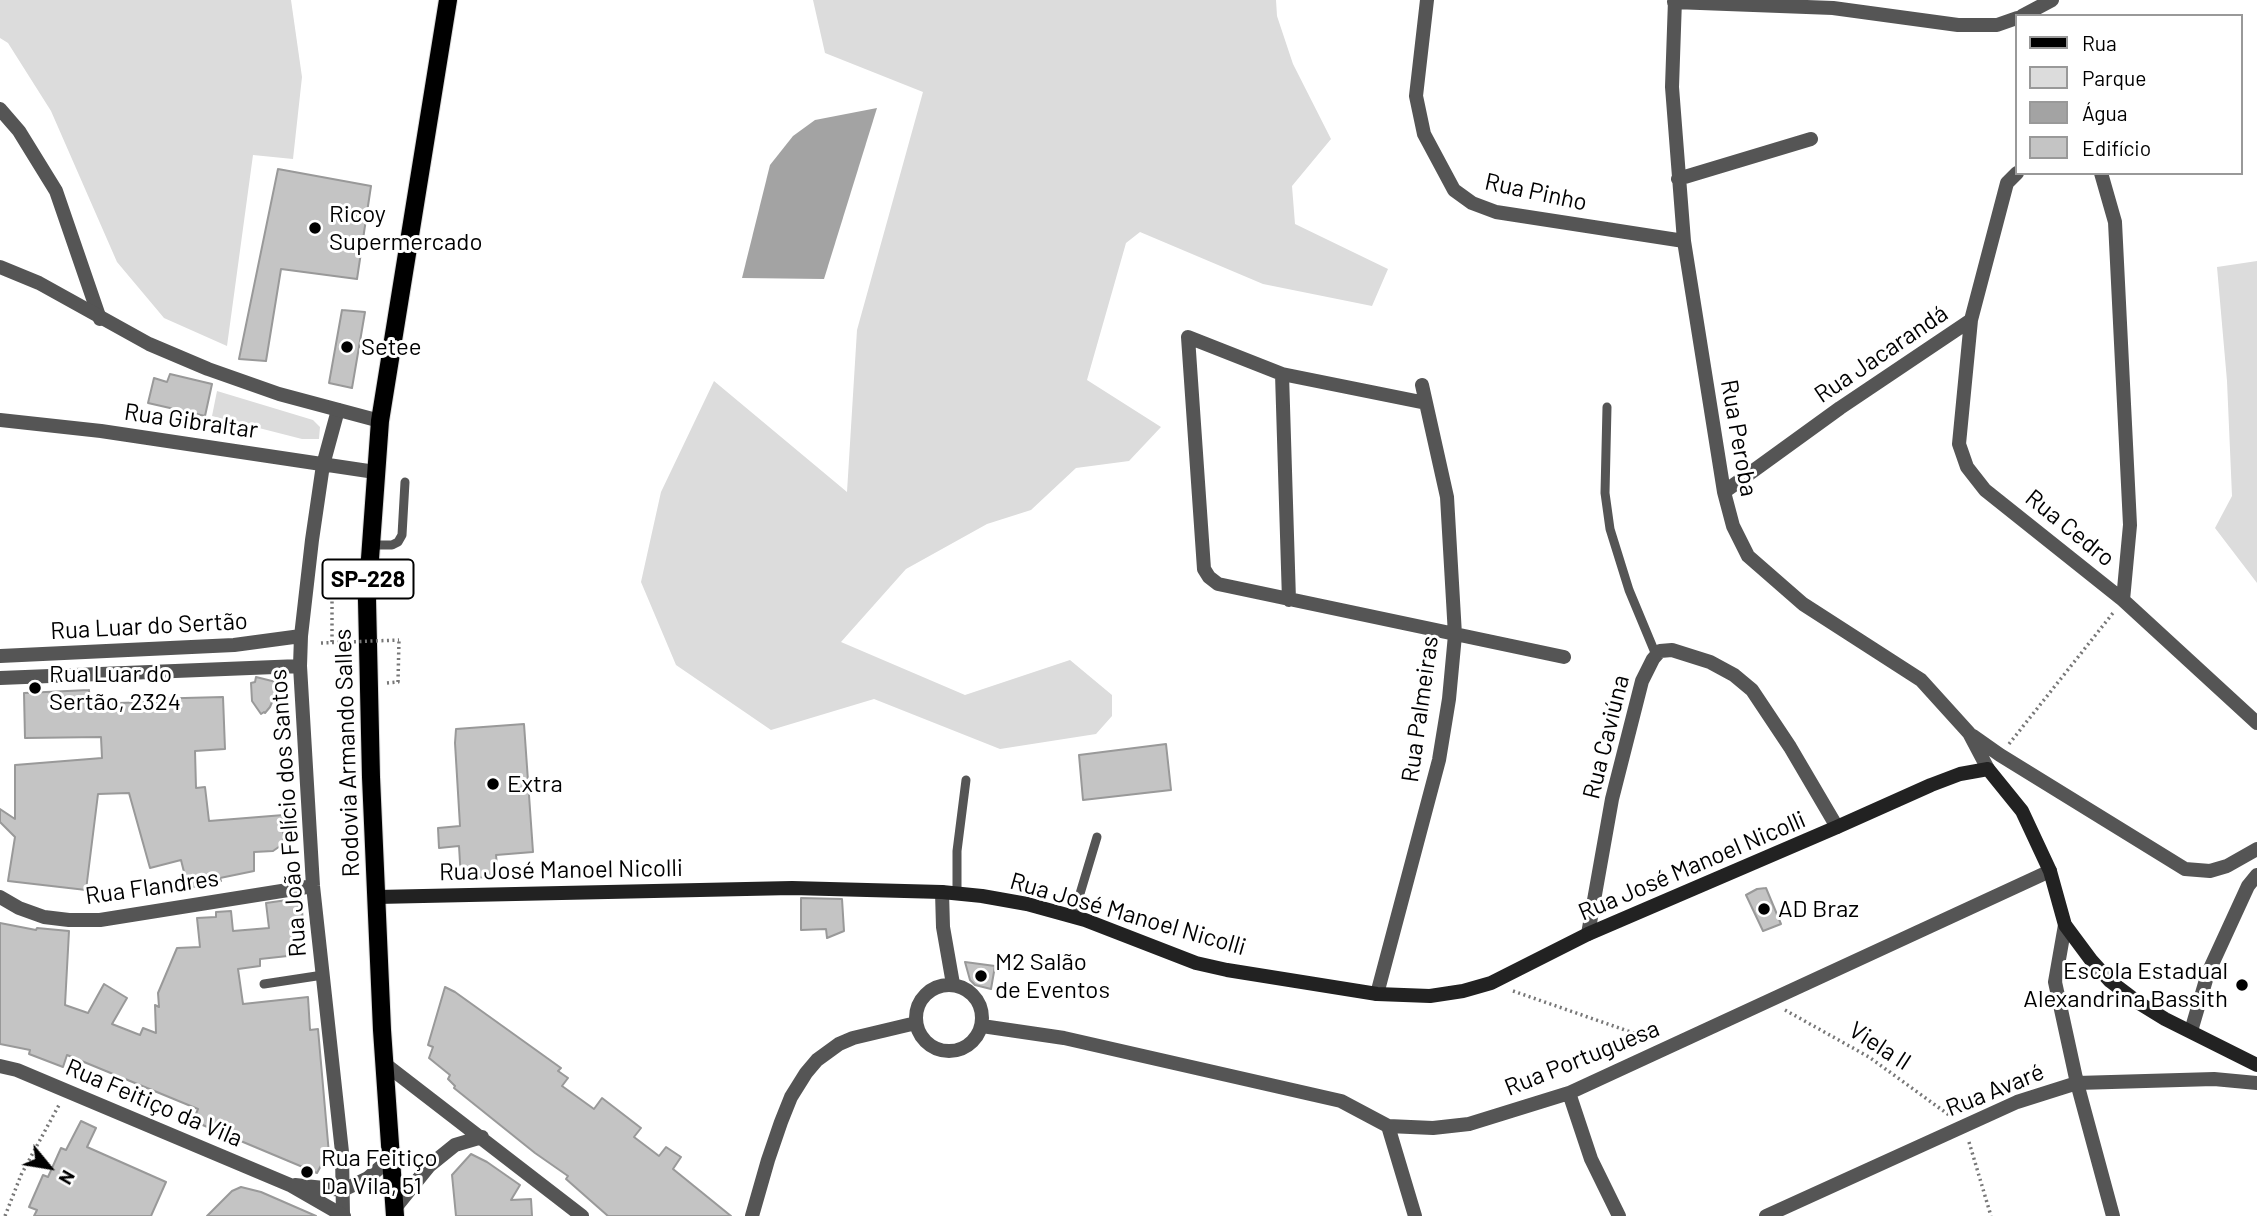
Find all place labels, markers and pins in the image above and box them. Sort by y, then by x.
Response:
place label: Ricoy Supermercado [329,200,483,256]
marker: Ricoy Supermercado [307,220,323,236]
place label: Setee [361,333,422,361]
marker: Setee [339,339,355,355]
place label: Rua Luar do Sertão, 2324 [49,660,181,716]
marker: Rua Luar do Sertão, 2324 [27,680,43,696]
place label: Extra [507,770,563,798]
marker: Extra [485,776,501,792]
place label: AD Braz [1778,895,1859,923]
marker: AD Braz [1756,901,1772,917]
place label: M2 Salão de Eventos [995,948,1110,1004]
place label: Escola Estadual Alexandrina Bassith [2023,957,2228,1013]
marker: M2 Salão de Eventos [973,968,989,984]
marker: Escola Estadual Alexandrina Bassith [2234,977,2250,993]
place label: Rua Feitiço Da Vila, 51 [321,1144,438,1200]
marker: Rua Feitiço Da Vila, 51 [299,1164,315,1180]

